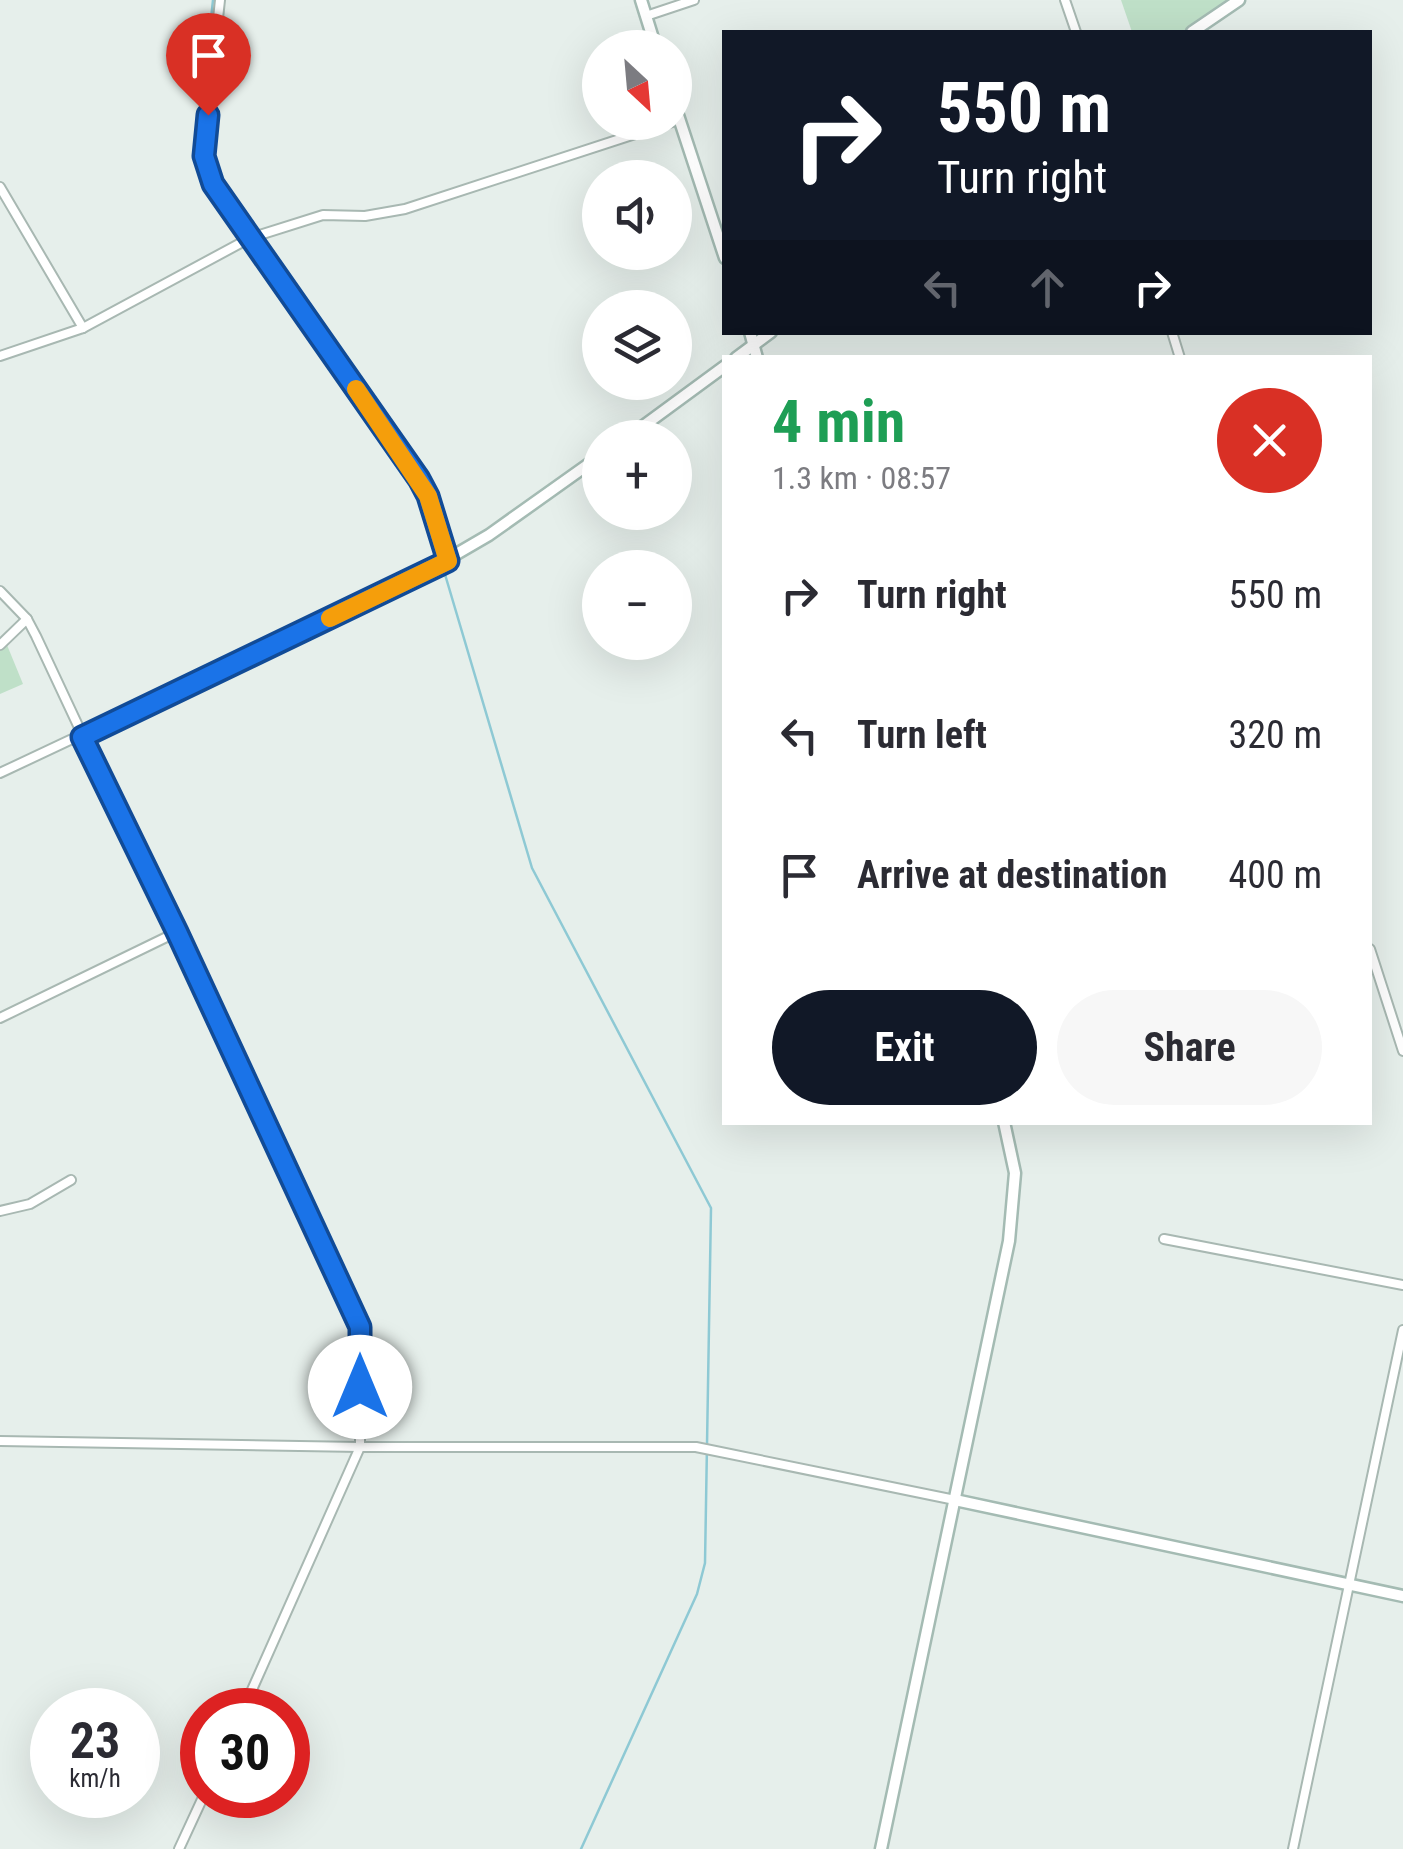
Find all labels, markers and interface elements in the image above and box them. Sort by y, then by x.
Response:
pin [166,13,251,116]
icon: arrive [181,28,236,83]
north arrow [582,30,692,140]
map controls [582,30,692,660]
text: 550 m [937,67,1111,149]
icon: right [772,70,902,200]
text: Turn right [937,151,1107,204]
button: sound [582,160,692,270]
icon: left [915,260,970,315]
icon: ahead [1020,260,1075,315]
icon: right [1125,260,1180,315]
button: layers [582,290,692,400]
text: 4 min [772,386,905,457]
button: close [1217,388,1322,493]
button: + [582,420,692,530]
text: 1.3 km · 08:57 [772,459,951,497]
button: − [582,550,692,660]
icon: right [772,568,827,623]
text: Turn right [857,573,1007,617]
text: 550 m [1228,573,1322,617]
icon: left [772,708,827,763]
text: Turn left [857,713,987,757]
text: 320 m [1228,713,1322,757]
icon: arrive [772,848,827,903]
text: Arrive at destination [857,853,1167,897]
text: 400 m [1228,853,1322,897]
button: Exit [772,990,1037,1105]
button: Share [1057,990,1322,1105]
position arrow [308,1335,412,1439]
speed limit sign: 30 [180,1688,310,1818]
text: 23 [70,1712,120,1770]
text: km/h [69,1764,121,1793]

